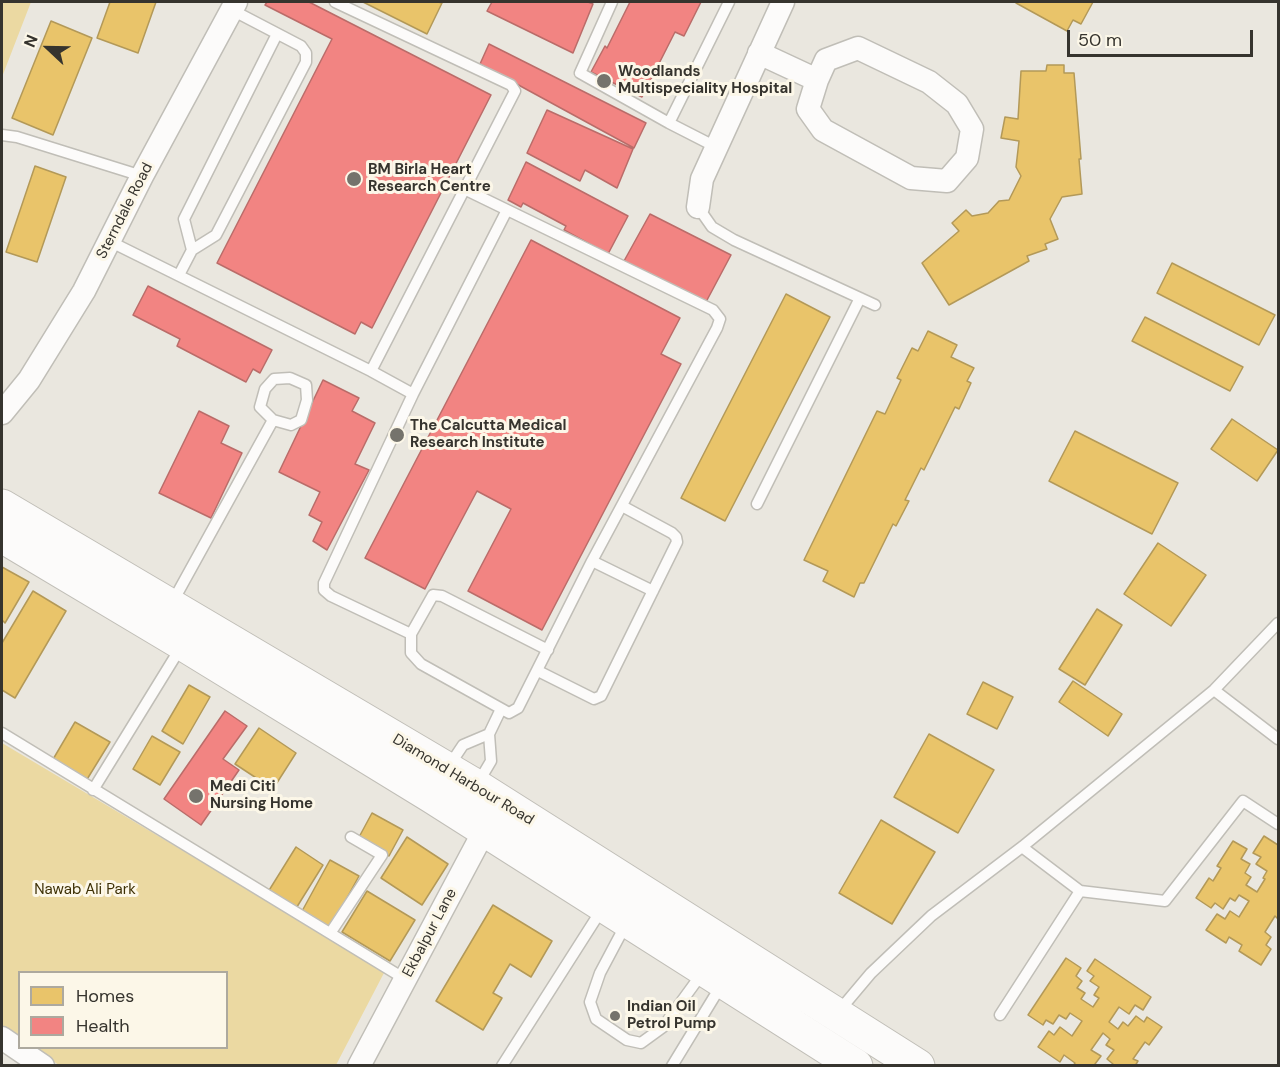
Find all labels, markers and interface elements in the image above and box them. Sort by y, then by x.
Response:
north arrow [18,18,78,78]
scale bar [1070,18,1256,56]
text: 50 m [1078,28,1122,52]
text: N [19,32,43,50]
place label: Woodlands Multispeciality Hospital [618,63,792,98]
marker: Woodlands Multispeciality Hospital [595,72,613,90]
street label: Sterndale Road [93,160,157,262]
place label: BM Birla Heart Research Centre [368,161,491,196]
marker: BM Birla Heart Research Centre [345,170,363,188]
place label: The Calcutta Medical Research Institute [410,417,566,452]
marker: The Calcutta Medical Research Institute [388,426,406,444]
street label: Diamond Harbour Road [389,731,537,829]
place label: Medi Citi Nursing Home [210,778,313,813]
marker: Medi Citi Nursing Home [187,787,205,805]
park label: Nawab Ali Park [34,881,136,899]
street label: Ekbalpur Lane [399,886,461,980]
legend [18,971,228,1049]
text: Homes [76,984,134,1008]
place label: Indian Oil Petrol Pump [627,998,716,1033]
marker: Indian Oil Petrol Pump [608,1009,622,1023]
text: Health [76,1014,130,1038]

